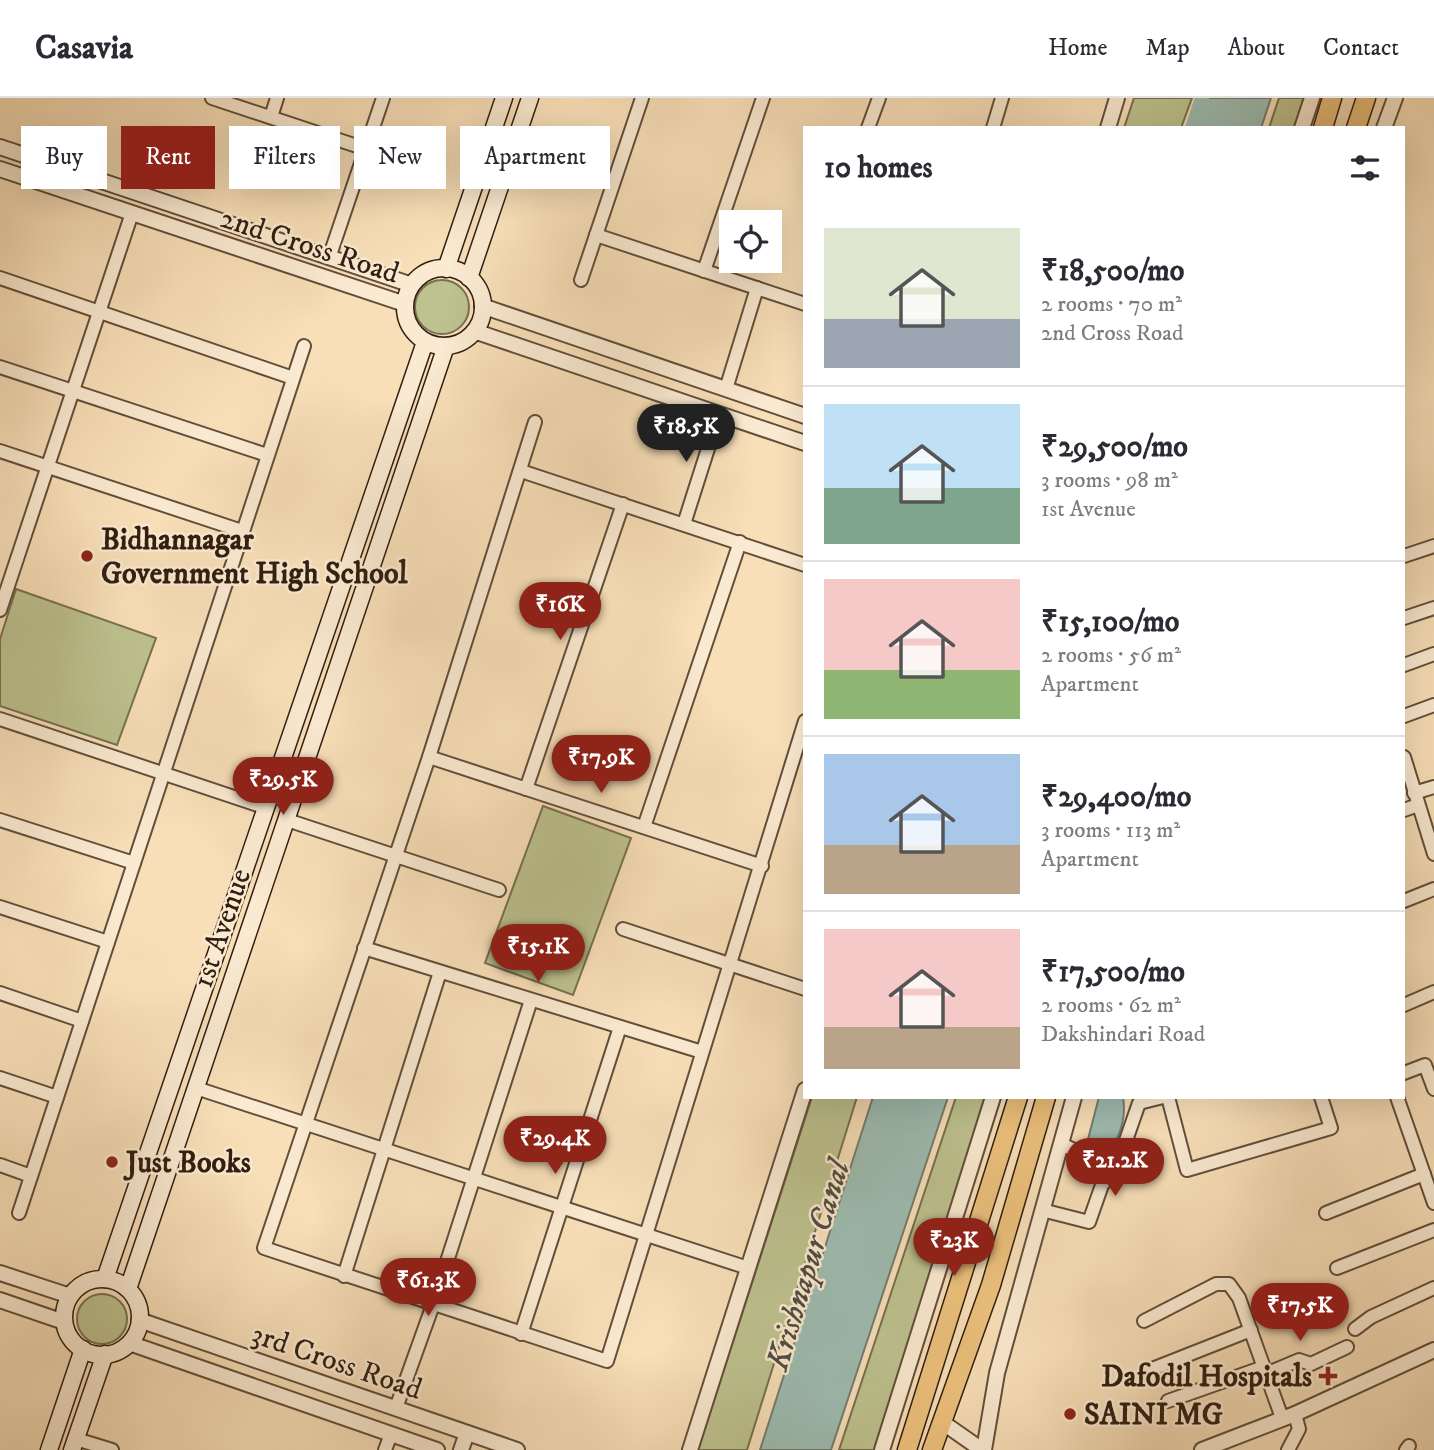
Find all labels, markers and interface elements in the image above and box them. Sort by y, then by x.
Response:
text: Casavia [35,28,133,69]
text: Home [1048,33,1107,63]
text: Map [1145,33,1190,63]
text: About [1228,33,1285,63]
text: Contact [1323,33,1399,63]
chip: Buy [21,126,107,189]
chip: Rent [121,126,215,189]
chip: Filters [229,126,340,189]
chip: New [354,126,446,189]
chip: Apartment [460,126,610,189]
icon: filters [1346,149,1384,187]
text: 10 homes [824,150,933,187]
street label: 2nd Cross Road [215,200,404,293]
map controls [719,210,782,273]
button: locate [719,210,782,273]
text: ₹18,500/mo [1041,253,1184,290]
icon: home [880,256,964,340]
text: 2 rooms · 70 m² [1041,290,1182,319]
text: 2nd Cross Road [1041,319,1184,348]
pin: ₹18.5K [629,404,743,464]
text: ₹18.5K [653,412,719,441]
text: ₹29,500/mo [1041,429,1188,466]
icon: home [880,432,964,516]
text: 3 rooms · 98 m² [1041,466,1178,495]
text: 1st Avenue [1041,495,1136,524]
place label: Bidhannagar Government High School [101,522,408,593]
marker: Bidhannagar Government High School [79,548,95,564]
pin: ₹16K [519,582,601,642]
text: ₹16K [535,590,585,619]
text: ₹15,100/mo [1041,604,1179,641]
icon: home [880,607,964,691]
text: 2 rooms · 56 m² [1041,641,1181,670]
text: Apartment [1041,670,1139,699]
pin: ₹17.9K [544,736,658,795]
text: ₹17.9K [568,743,634,772]
pin: ₹29.5K [226,758,340,817]
text: ₹29.5K [249,765,317,794]
text: ₹29,400/mo [1041,779,1191,816]
icon: home [880,782,964,866]
text: 3 rooms · 113 m² [1041,816,1180,845]
text: Apartment [1041,845,1139,874]
street label: 1st Avenue [185,864,260,993]
pin: ₹15.1K [481,924,595,984]
text: ₹15.1K [507,932,569,961]
text: ₹17,500/mo [1041,954,1185,991]
icon: home [880,957,964,1041]
text: 2 rooms · 62 m² [1041,991,1181,1020]
text: Dakshindari Road [1041,1020,1205,1049]
pin: ₹29.4K [498,1116,612,1176]
text: ₹29.4K [519,1124,591,1153]
pin: ₹21.2K [1058,1138,1172,1198]
place label: Just Books [123,1145,251,1182]
text: ₹21.2K [1082,1146,1148,1175]
water label: Krishnapur Canal [758,1152,861,1376]
marker: Just Books [104,1154,120,1170]
pin: ₹23K [913,1218,995,1278]
text: ₹23K [929,1226,979,1255]
pin: ₹61.3K [371,1258,485,1318]
text: ₹61.3K [396,1266,460,1295]
pin: ₹17.5K [1243,1284,1357,1343]
text: ₹17.5K [1267,1291,1333,1320]
street label: 3rd Cross Road [246,1316,427,1409]
place label: Dafodil Hospitals [1101,1359,1312,1396]
marker: Dafodil Hospitals [1318,1366,1338,1386]
place label: SAINI MG [1084,1397,1223,1434]
marker: SAINI MG [1062,1406,1078,1422]

